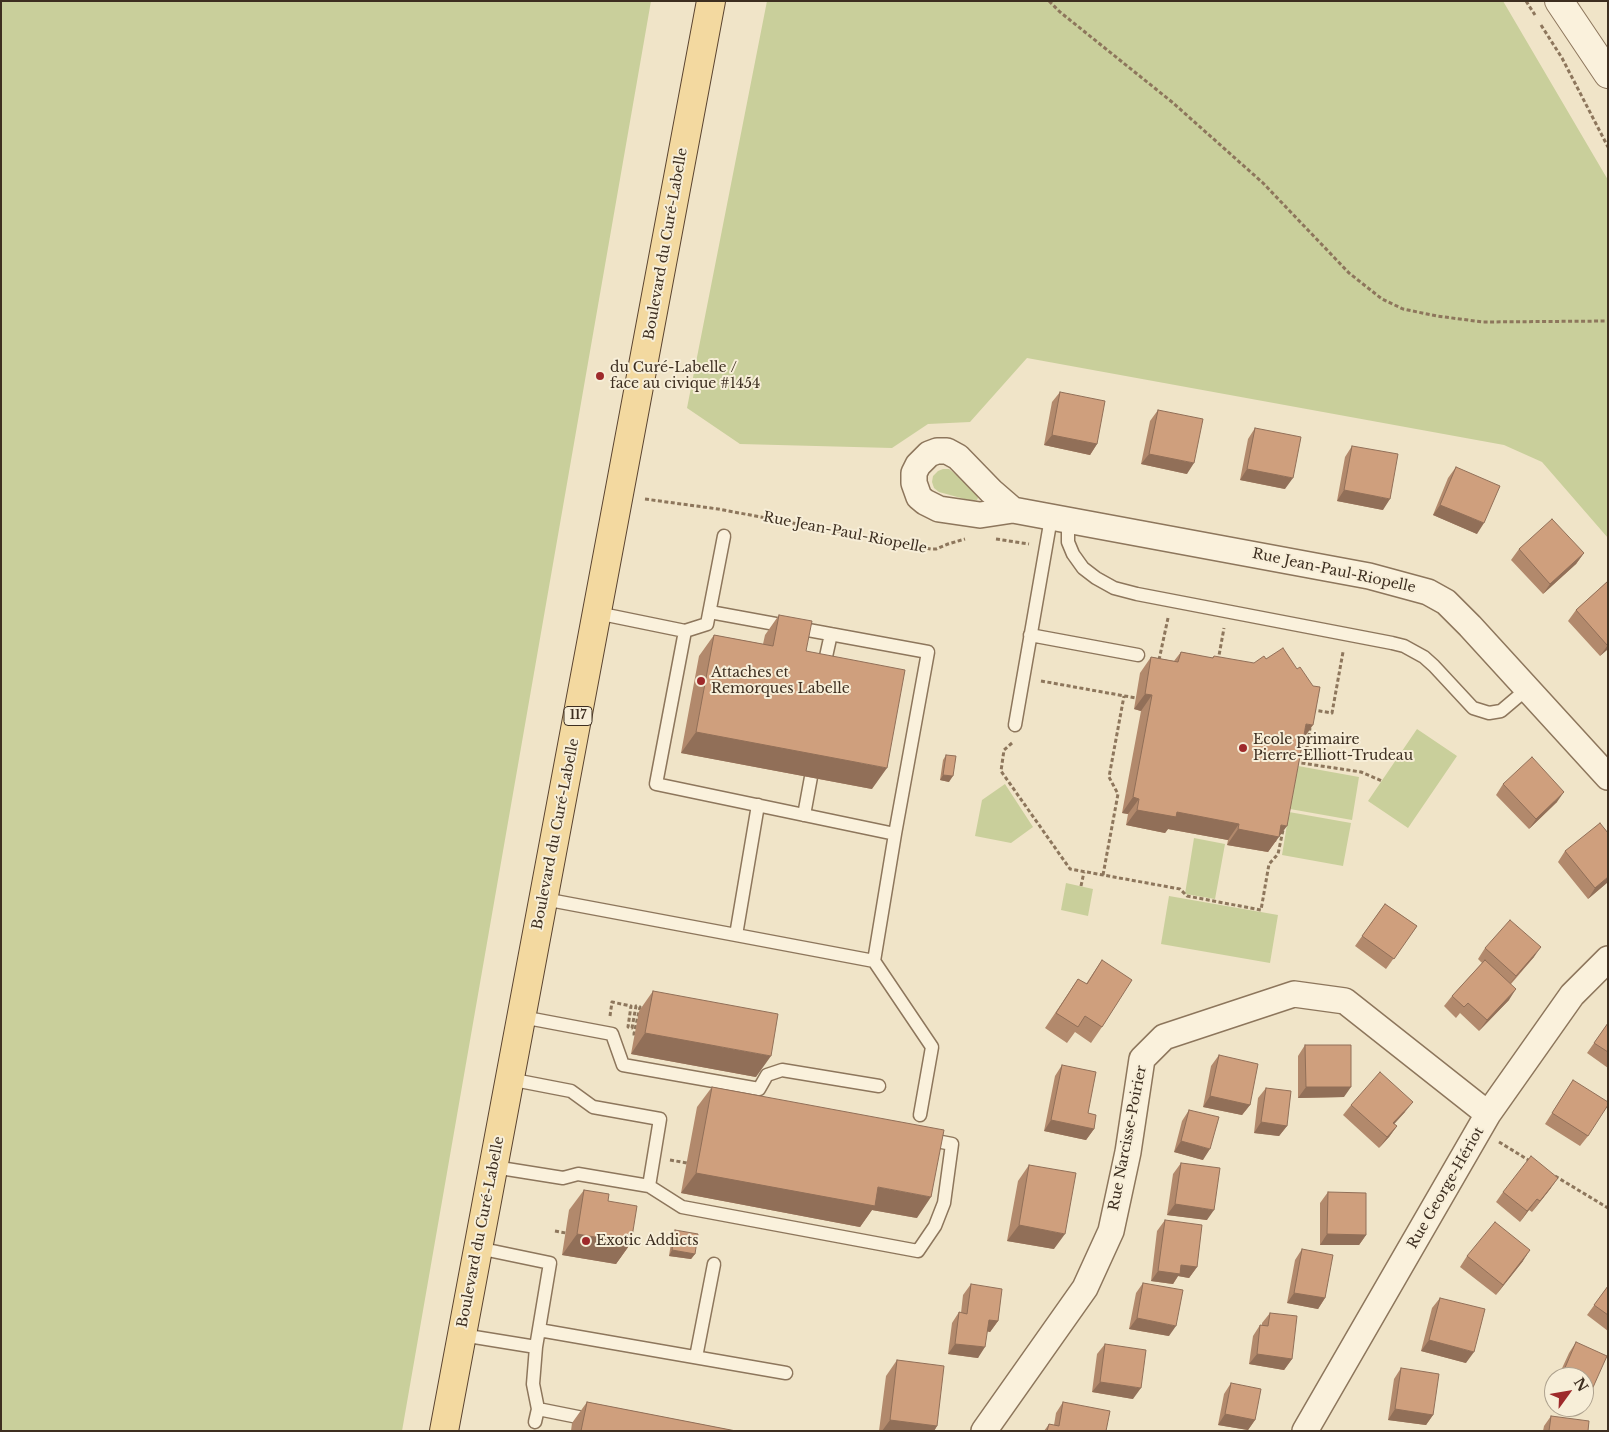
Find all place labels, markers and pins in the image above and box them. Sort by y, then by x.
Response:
place label: du Curé-Labelle / face au civique #1454 [610,360,760,392]
marker: du Curé-Labelle / face au civique #1454 [594,370,606,382]
place label: Attaches et Remorques Labelle [711,665,850,698]
marker: Attaches et Remorques Labelle [695,675,707,687]
place label: Ecole primaire Pierre-Elliott-Trudeau [1253,732,1413,764]
marker: Ecole primaire Pierre-Elliott-Trudeau [1237,742,1249,754]
place label: Exotic Addicts [596,1233,699,1249]
marker: Exotic Addicts [580,1235,592,1247]

